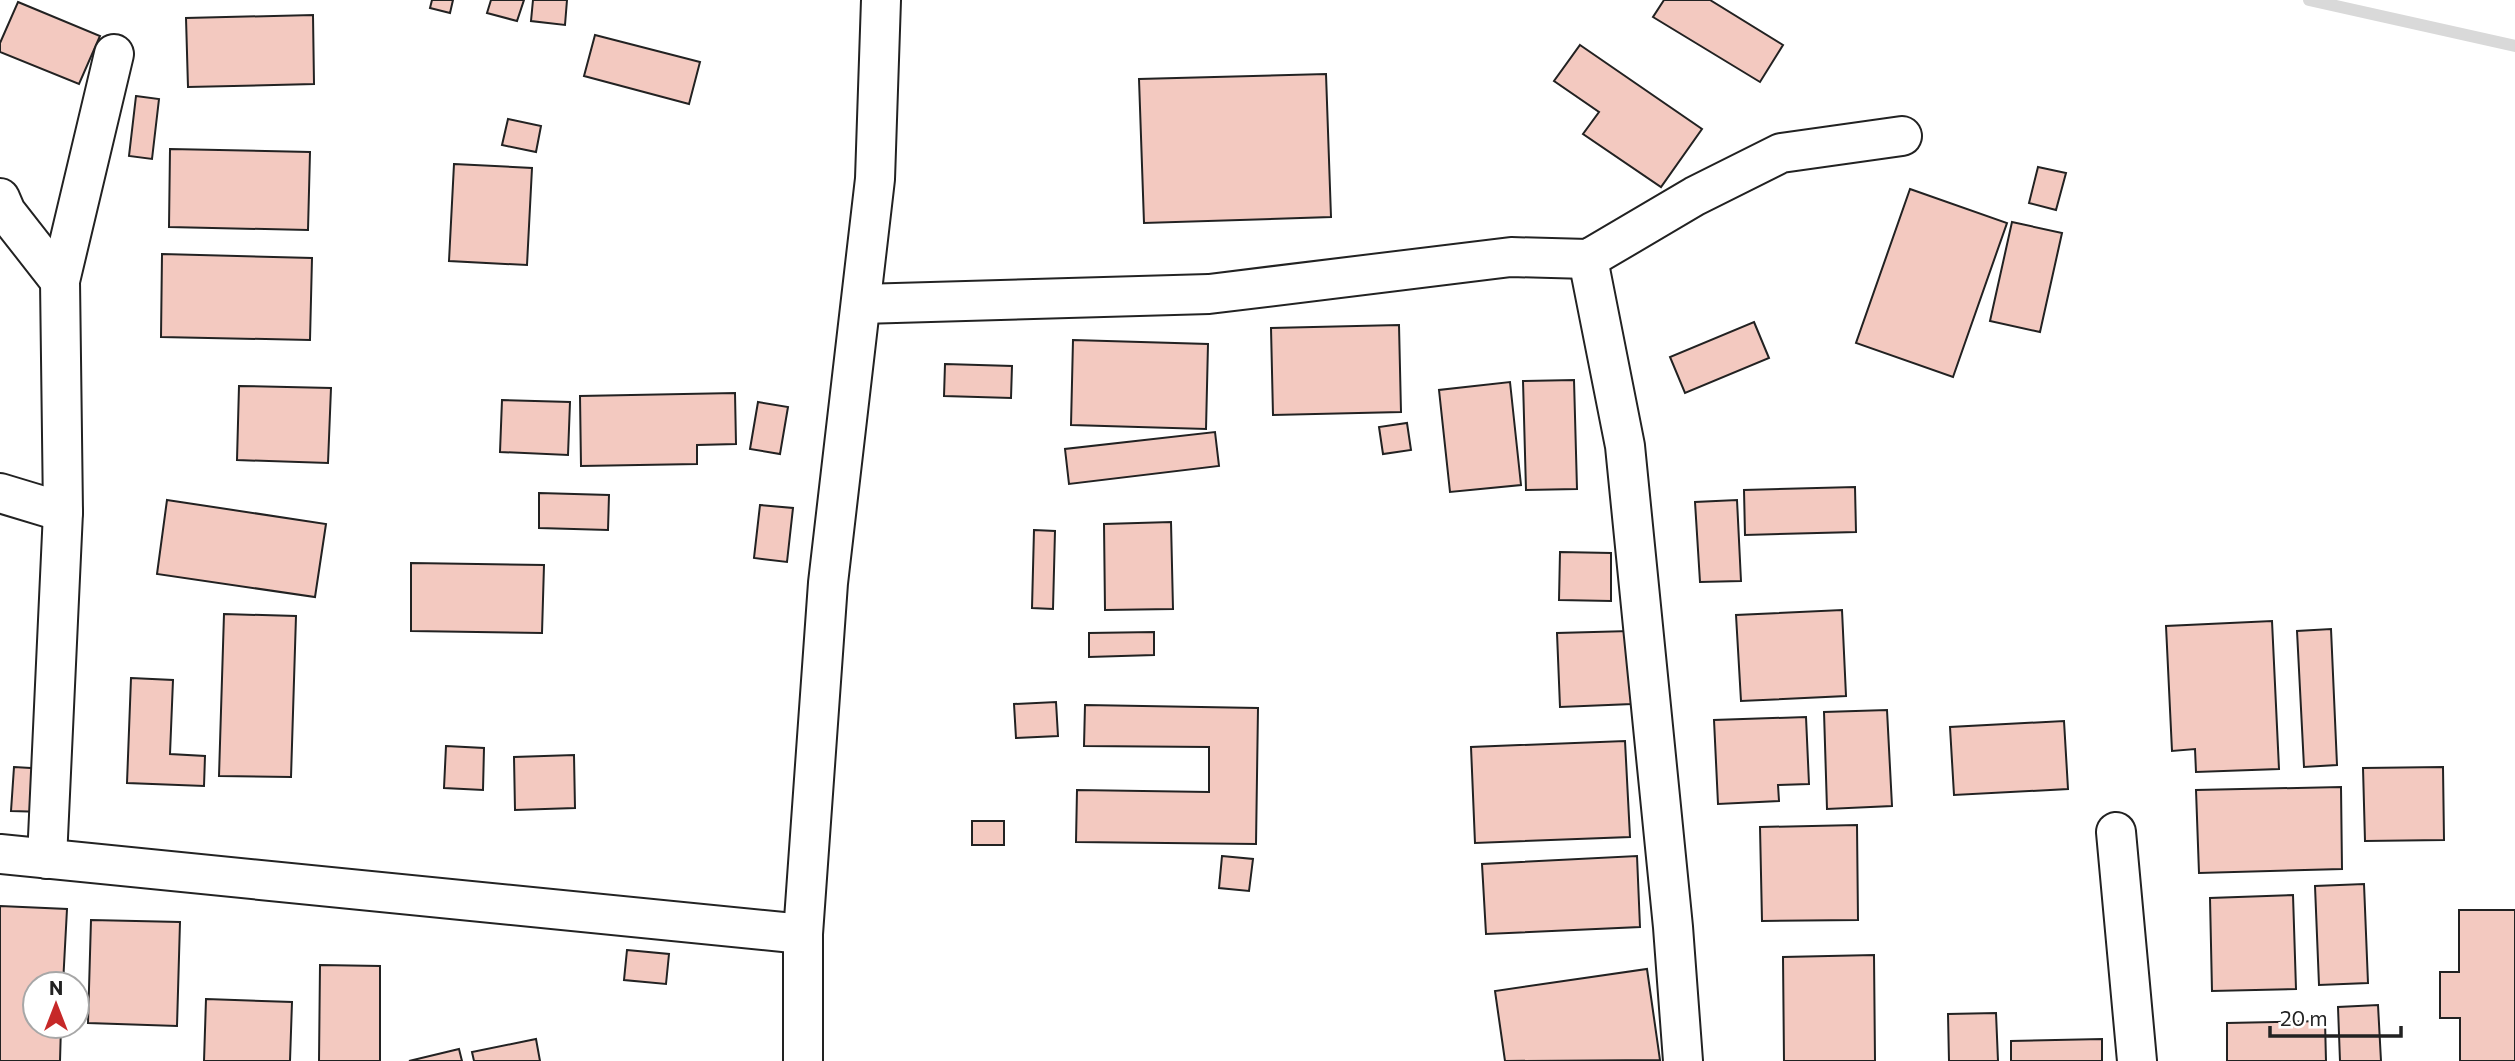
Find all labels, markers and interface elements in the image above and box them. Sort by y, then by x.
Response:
north arrow [21,970,91,1040]
text: N [49,976,63,999]
scale bar [2270,995,2401,1038]
text: 20 m [2280,1005,2328,1030]

